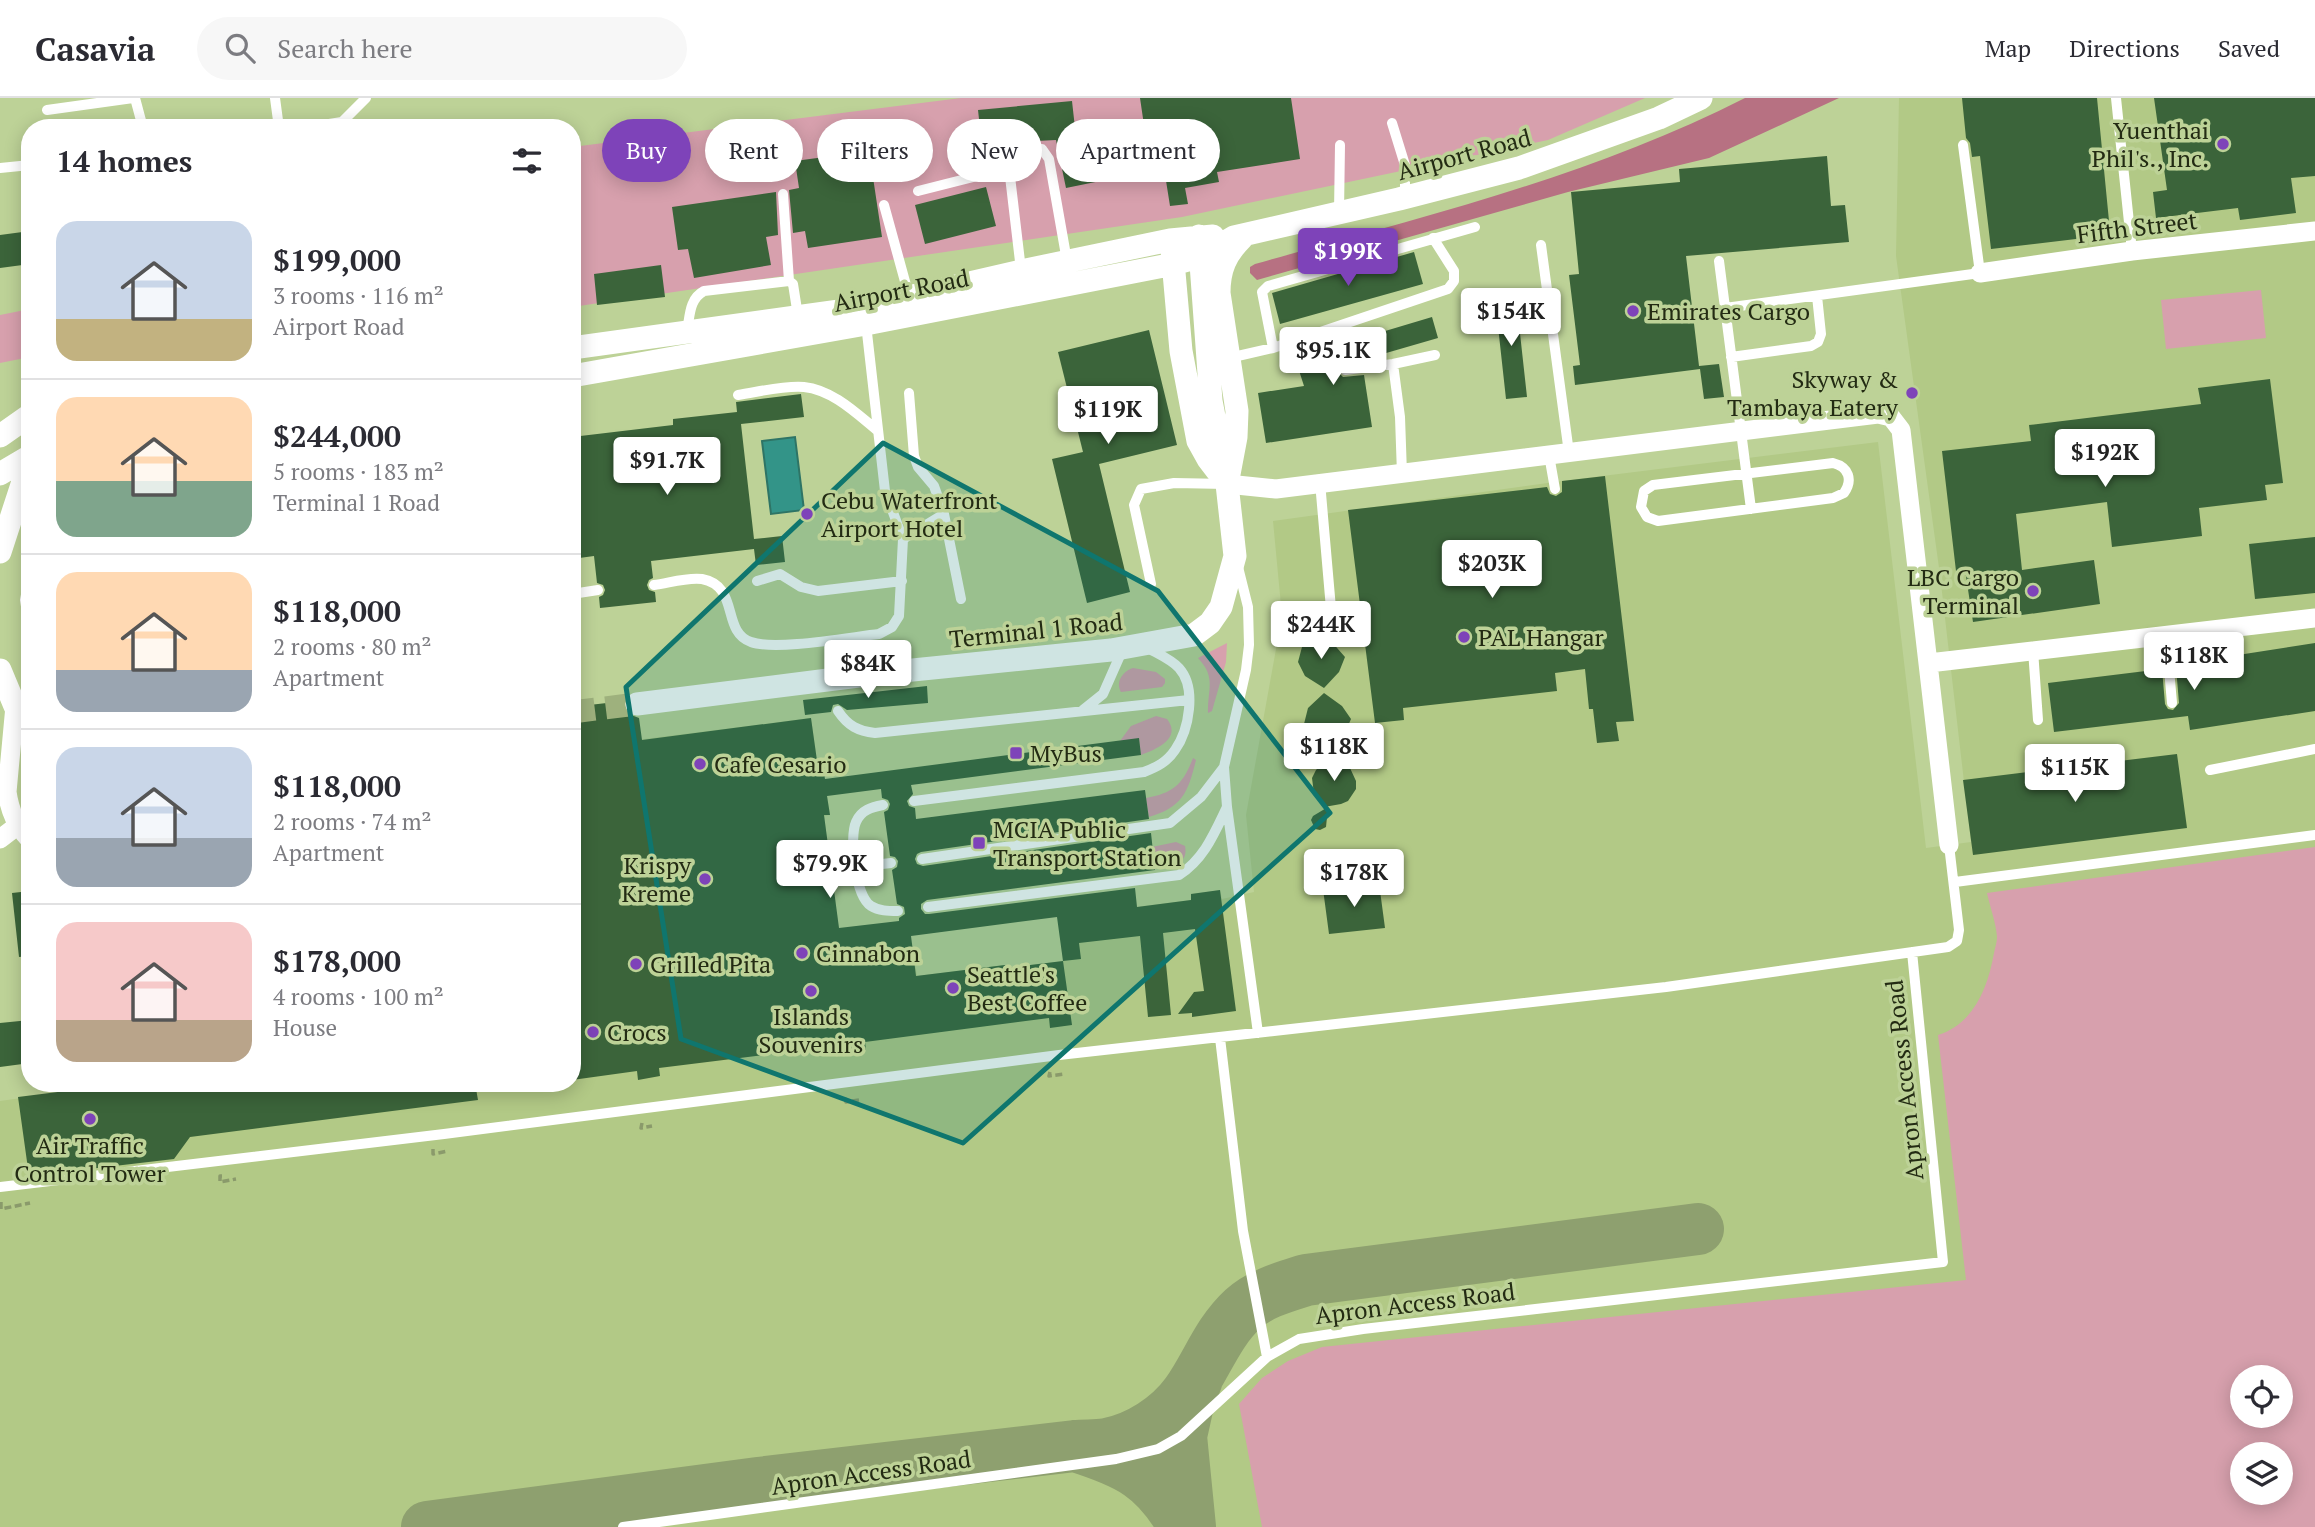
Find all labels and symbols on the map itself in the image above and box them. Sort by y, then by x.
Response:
place label: Yuenthai Phil's., Inc. [2092,114,2209,174]
street label: Airport Road [1394,121,1534,187]
marker: Yuenthai Phil's., Inc. [2215,136,2231,152]
street label: Fifth Street [2075,204,2199,250]
pin: $199K [1299,228,1397,288]
street label: Airport Road [831,261,971,319]
pin: $154K [1462,288,1560,348]
place label: Emirates Cargo [1647,295,1810,327]
marker: Emirates Cargo [1625,303,1641,319]
pin: $95.1K [1276,328,1390,387]
place label: Skyway & Tambaya Eatery [1727,363,1899,423]
marker: Skyway & Tambaya Eatery [1904,385,1920,401]
pin: $119K [1059,386,1157,446]
pin: $192K [2056,430,2154,489]
pin: $91.7K [610,438,724,497]
place label: Cebu Waterfront Airport Hotel [821,484,998,544]
marker: Cebu Waterfront Airport Hotel [799,506,815,522]
pin: $203K [1443,540,1541,600]
place label: LBC Cargo Terminal [1907,561,2019,621]
marker: LBC Cargo Terminal [2025,583,2041,599]
pin: $244K [1272,602,1370,661]
street label: Terminal 1 Road [948,605,1124,655]
place label: PAL Hangar [1478,621,1605,653]
marker: PAL Hangar [1456,629,1472,645]
pin: $118K [2145,632,2243,692]
pin: $84K [827,640,909,700]
pin: $118K [1285,724,1383,783]
place label: MyBus [1030,737,1102,769]
pin: $115K [2026,744,2124,804]
marker: MyBus [1008,745,1024,761]
place label: Cafe Cesario [714,748,846,780]
marker: Cafe Cesario [692,756,708,772]
place label: MCIA Public Transport Station [993,813,1181,873]
marker: MCIA Public Transport Station [971,835,987,851]
pin: $79.9K [773,840,887,900]
place label: Krispy Kreme [621,849,692,909]
pin: $178K [1305,850,1403,909]
marker: Krispy Kreme [697,871,713,887]
place label: Cinnabon [816,937,920,969]
marker: Cinnabon [794,945,810,961]
place label: Grilled Pita [650,948,771,980]
marker: Grilled Pita [628,956,644,972]
place label: Seattle's Best Coffee [967,958,1087,1018]
street label: Apron Access Road [1878,978,1930,1182]
marker: Seattle's Best Coffee [945,980,961,996]
marker: Islands Souvenirs [803,983,819,999]
place label: Islands Souvenirs [759,1000,863,1060]
place label: Crocs [607,1016,667,1048]
marker: Crocs [585,1024,601,1040]
marker: Air Traffic Control Tower [82,1111,98,1127]
place label: Air Traffic Control Tower [14,1129,167,1189]
street label: Apron Access Road [1313,1275,1517,1331]
street label: Apron Access Road [769,1442,973,1502]

